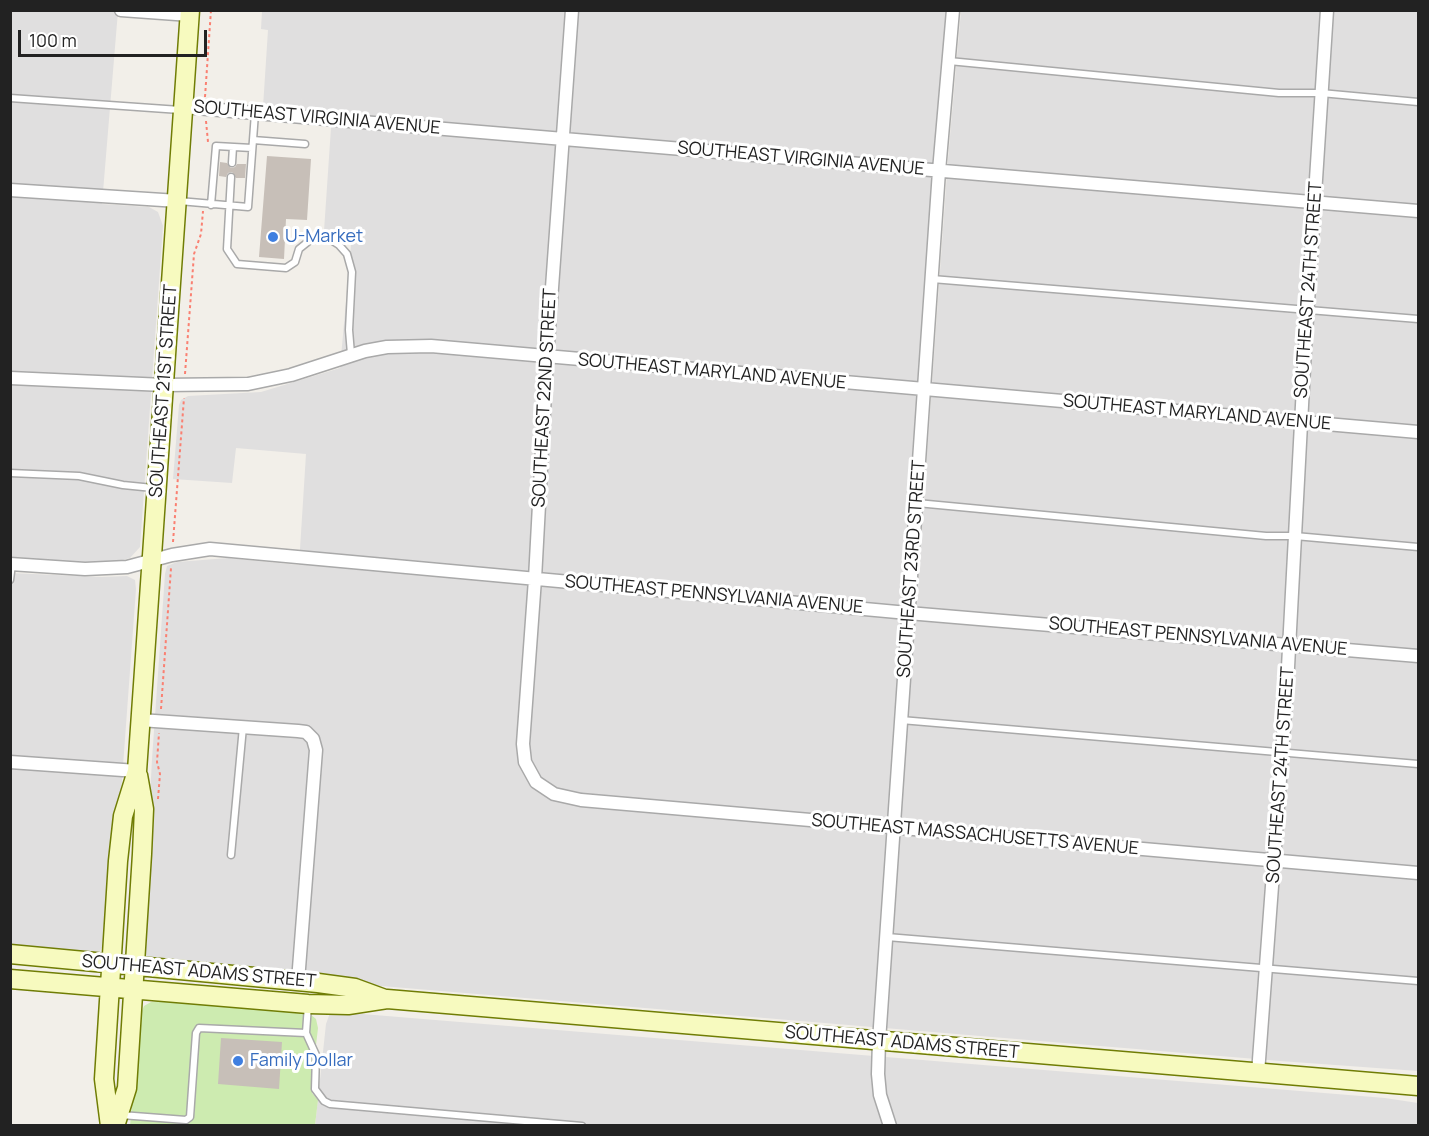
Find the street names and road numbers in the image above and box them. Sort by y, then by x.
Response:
street label: SOUTHEAST VIRGINIA AVENUE [193,96,441,140]
street label: SOUTHEAST VIRGINIA AVENUE [677,137,925,181]
street label: SOUTHEAST 24TH STREET [1291,181,1327,399]
street label: SOUTHEAST 21ST STREET [146,284,182,498]
street label: SOUTHEAST 22ND STREET [528,288,562,508]
street label: SOUTHEAST MARYLAND AVENUE [577,350,847,394]
street label: SOUTHEAST MARYLAND AVENUE [1062,391,1332,435]
street label: SOUTHEAST 23RD STREET [894,459,930,679]
street label: SOUTHEAST PENNSYLVANIA AVENUE [564,571,864,619]
street label: SOUTHEAST PENNSYLVANIA AVENUE [1048,613,1348,661]
street label: SOUTHEAST 24TH STREET [1263,666,1299,884]
street label: SOUTHEAST MASSACHUSETTS AVENUE [810,810,1140,860]
street label: SOUTHEAST ADAMS STREET [81,951,317,993]
street label: SOUTHEAST ADAMS STREET [784,1022,1020,1064]

